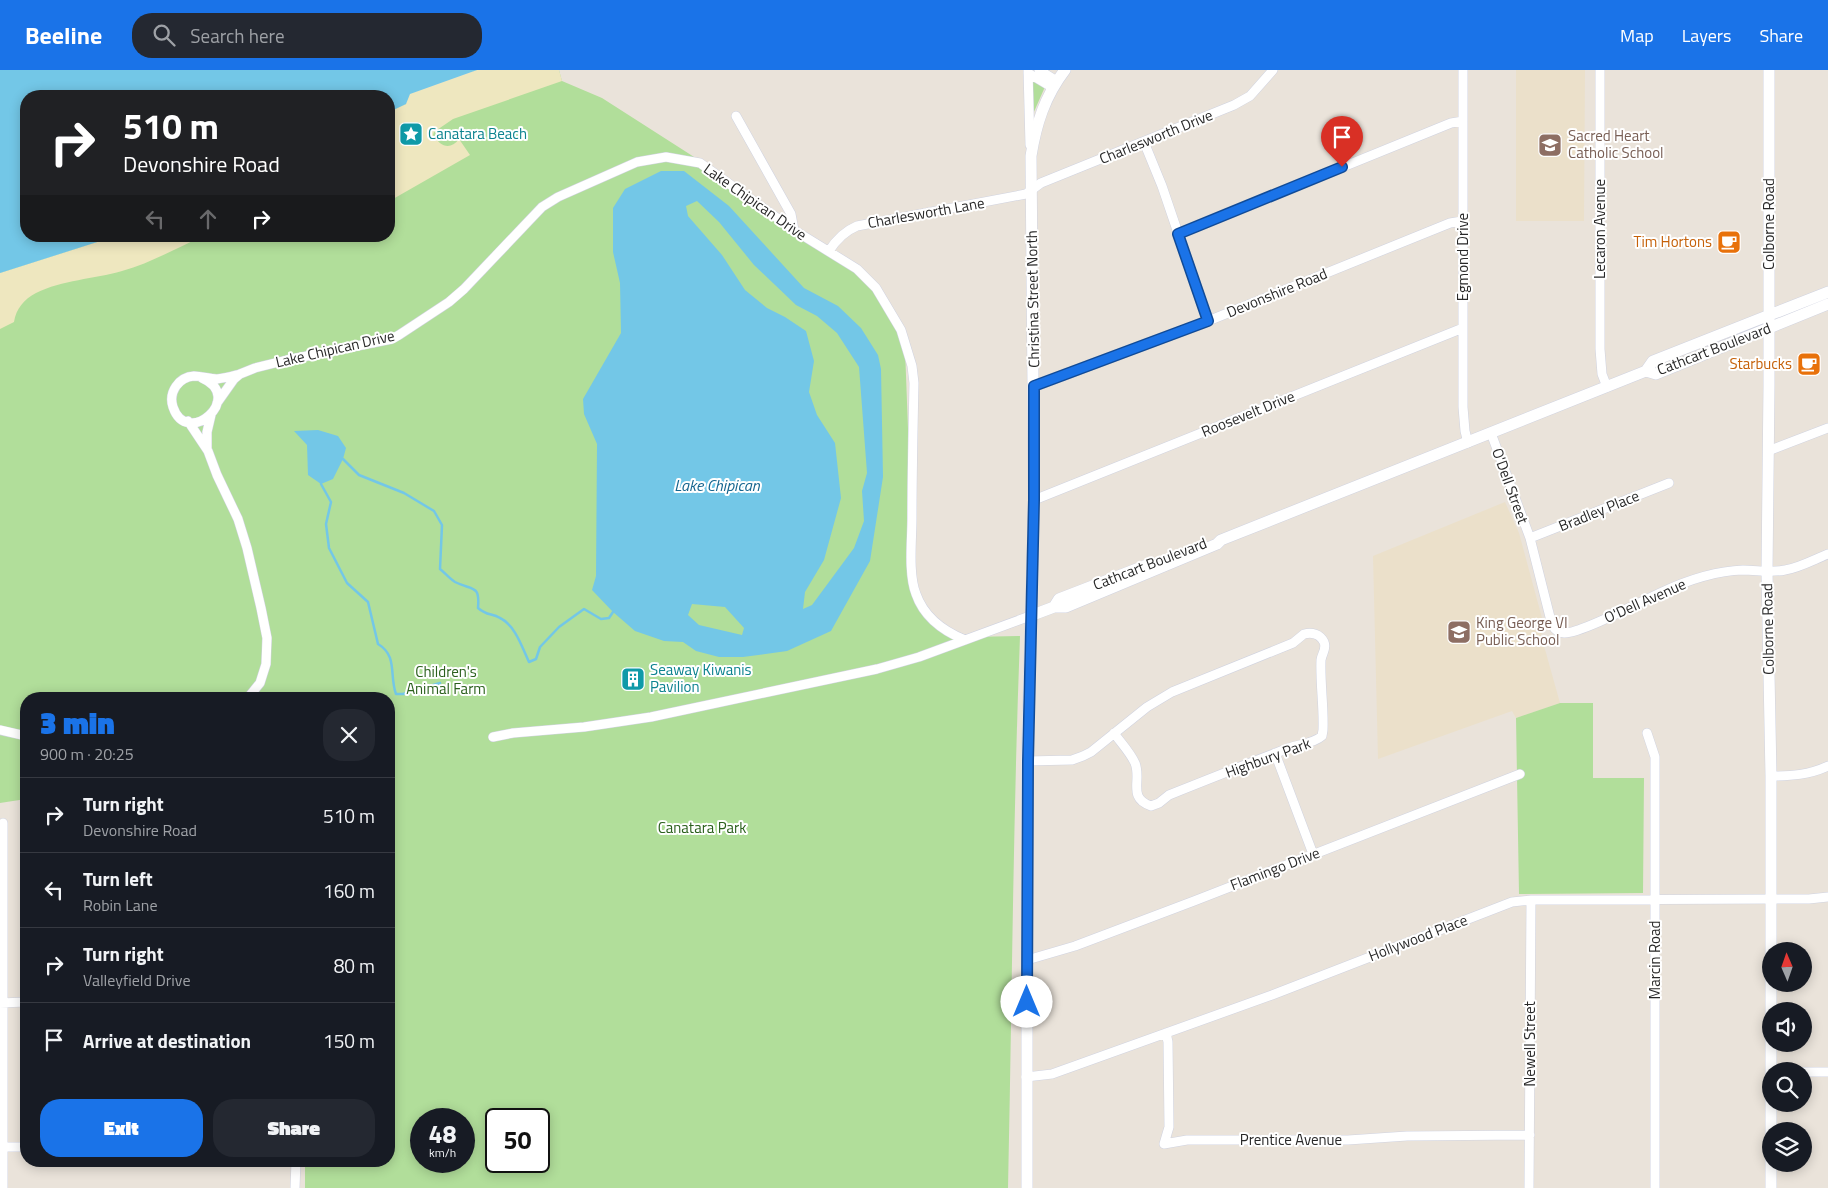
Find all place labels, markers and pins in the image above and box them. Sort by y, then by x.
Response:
pin [1321,116,1363,167]
place icon: Canatara Beach [398,121,424,147]
place label: Canatara Beach [428,122,527,145]
place label: Sacred Heart Catholic School [1568,124,1664,164]
school or university icon: Sacred Heart Catholic School [1537,132,1563,158]
cafe icon: Tim Hortons [1716,229,1742,255]
place label: Tim Hortons [1634,230,1712,253]
cafe icon: Starbucks [1796,351,1822,377]
place label: Starbucks [1729,352,1792,375]
place label: King George VI Public School [1476,611,1568,651]
school or university icon: King George VI Public School [1446,619,1472,645]
place label: Seaway Kiwanis Pavilion [650,658,752,698]
building icon: Seaway Kiwanis Pavilion [620,666,646,692]

